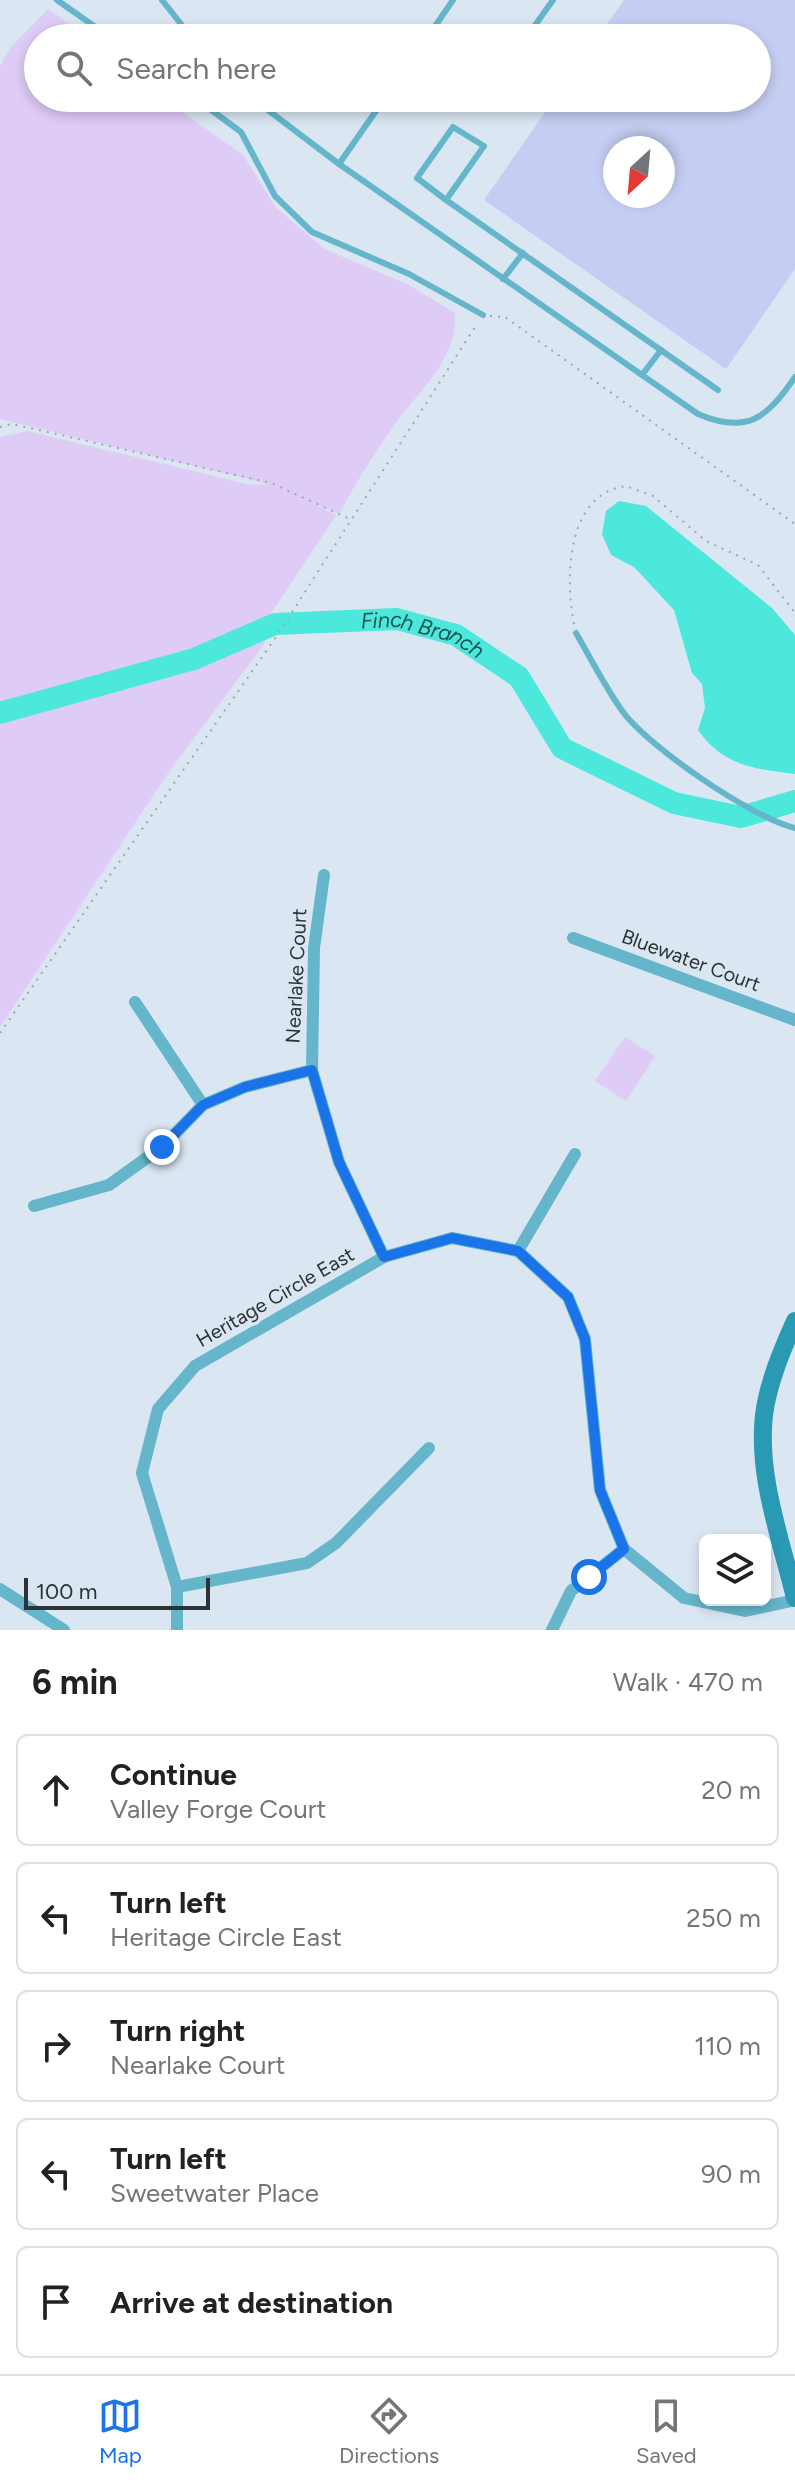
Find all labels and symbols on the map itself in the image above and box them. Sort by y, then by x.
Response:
north arrow [603,136,675,208]
water label: Finch Branch [360,605,490,664]
street label: Nearlake Court [280,908,312,1044]
street label: Bluewater Court [618,924,764,996]
route end [144,1129,180,1165]
street label: Heritage Circle East [192,1242,358,1352]
route start [571,1559,607,1595]
scale bar [24,1574,210,1610]

